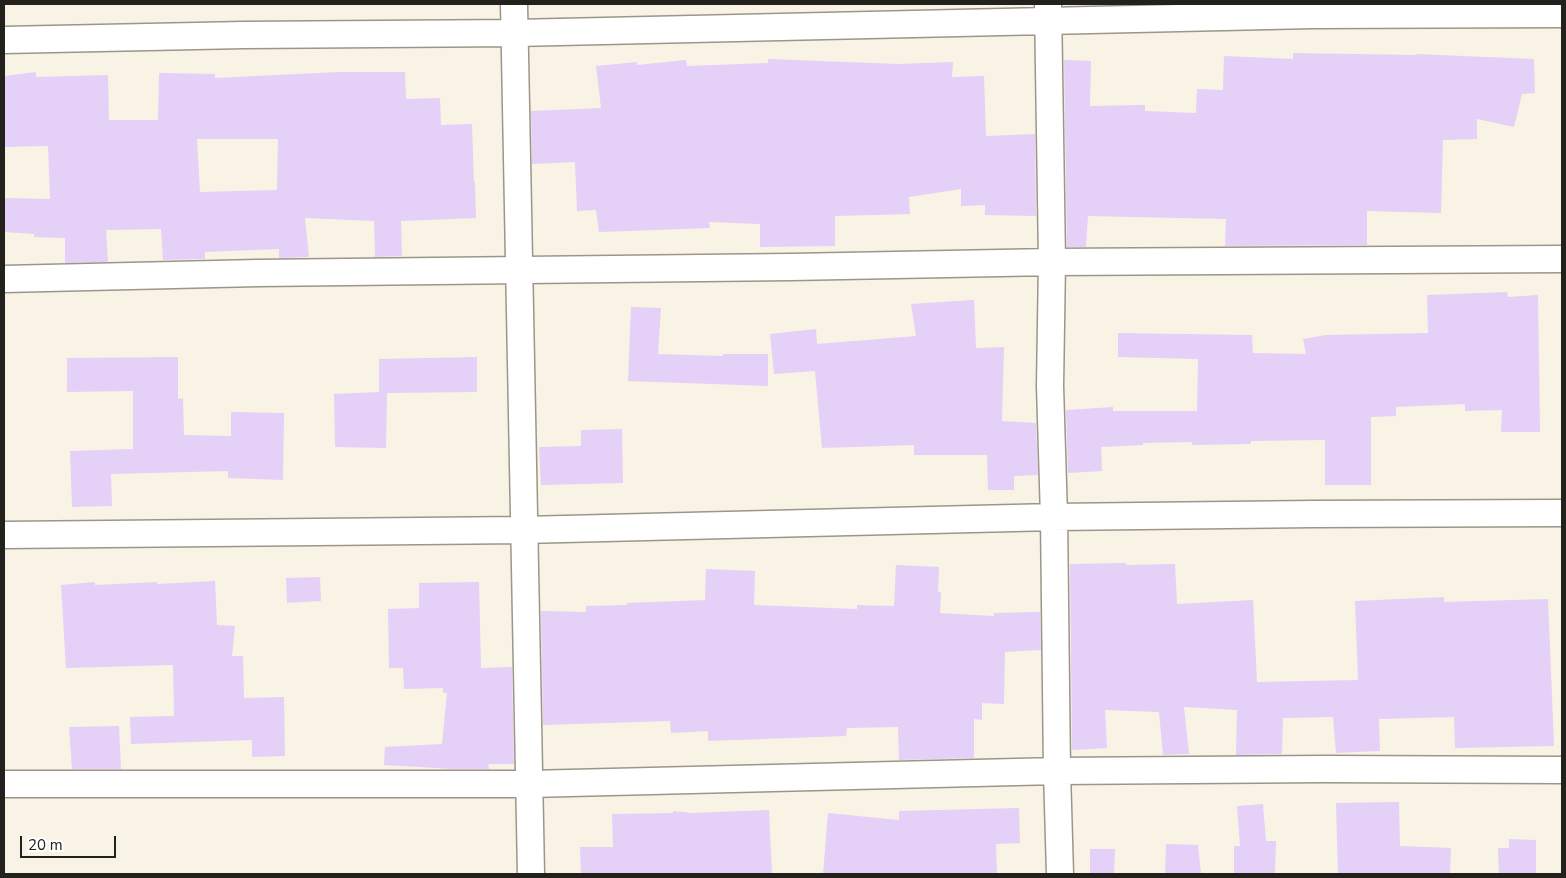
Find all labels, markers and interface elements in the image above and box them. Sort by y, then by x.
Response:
scale bar [22,826,119,858]
text: 20 m [28,835,63,855]

